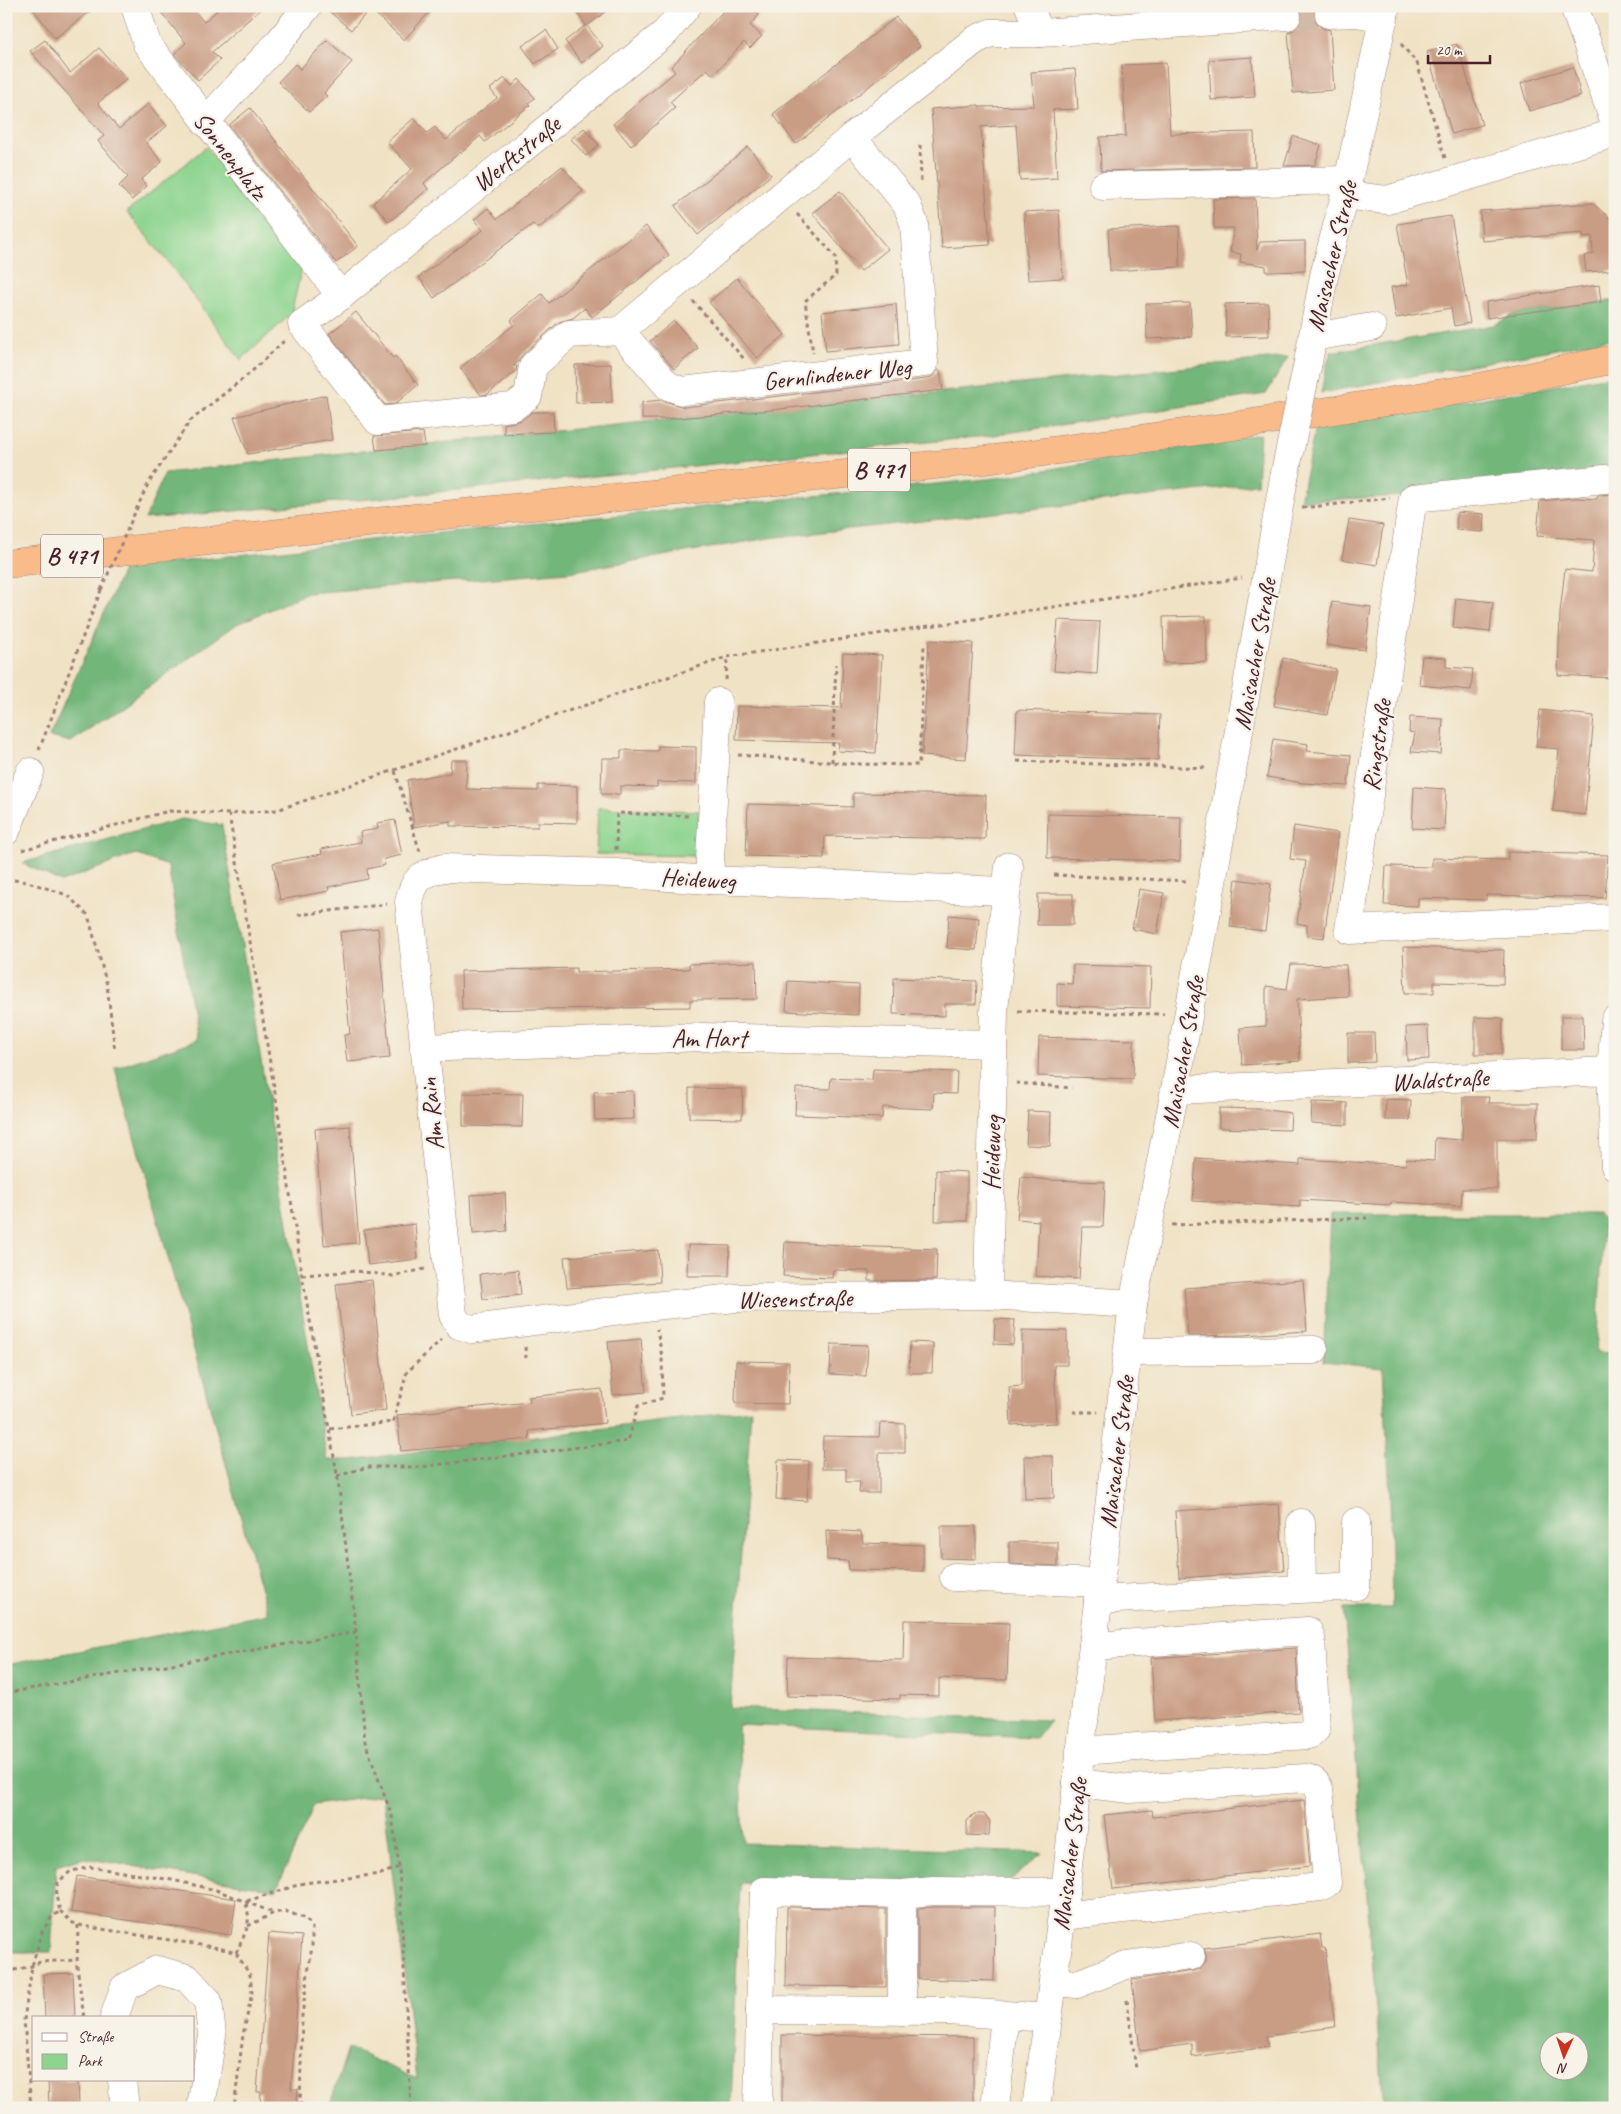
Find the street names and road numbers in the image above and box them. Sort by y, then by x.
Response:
street label: Sonnenplatz [186,105,276,208]
street label: Werftstraße [466,107,568,199]
street label: Maisacher Straße [1299,176,1365,334]
street label: Gernlindener Weg [762,350,915,398]
road number: B 471 [848,448,910,492]
road number: B 471 [41,534,103,578]
street label: Maisacher Straße [1226,574,1284,732]
street label: Ringstraße [1355,695,1400,793]
street label: Heideweg [660,861,738,897]
street label: Maisacher Straße [1154,972,1212,1130]
street label: Am Hart [672,1023,750,1055]
street label: Waldstraße [1391,1061,1491,1099]
street label: Am Rain [412,1075,452,1152]
street label: Heideweg [975,1113,1009,1191]
street label: Wiesenstraße [738,1282,854,1316]
street label: Maisacher Straße [1092,1372,1142,1530]
street label: Maisacher Straße [1045,1774,1095,1932]

